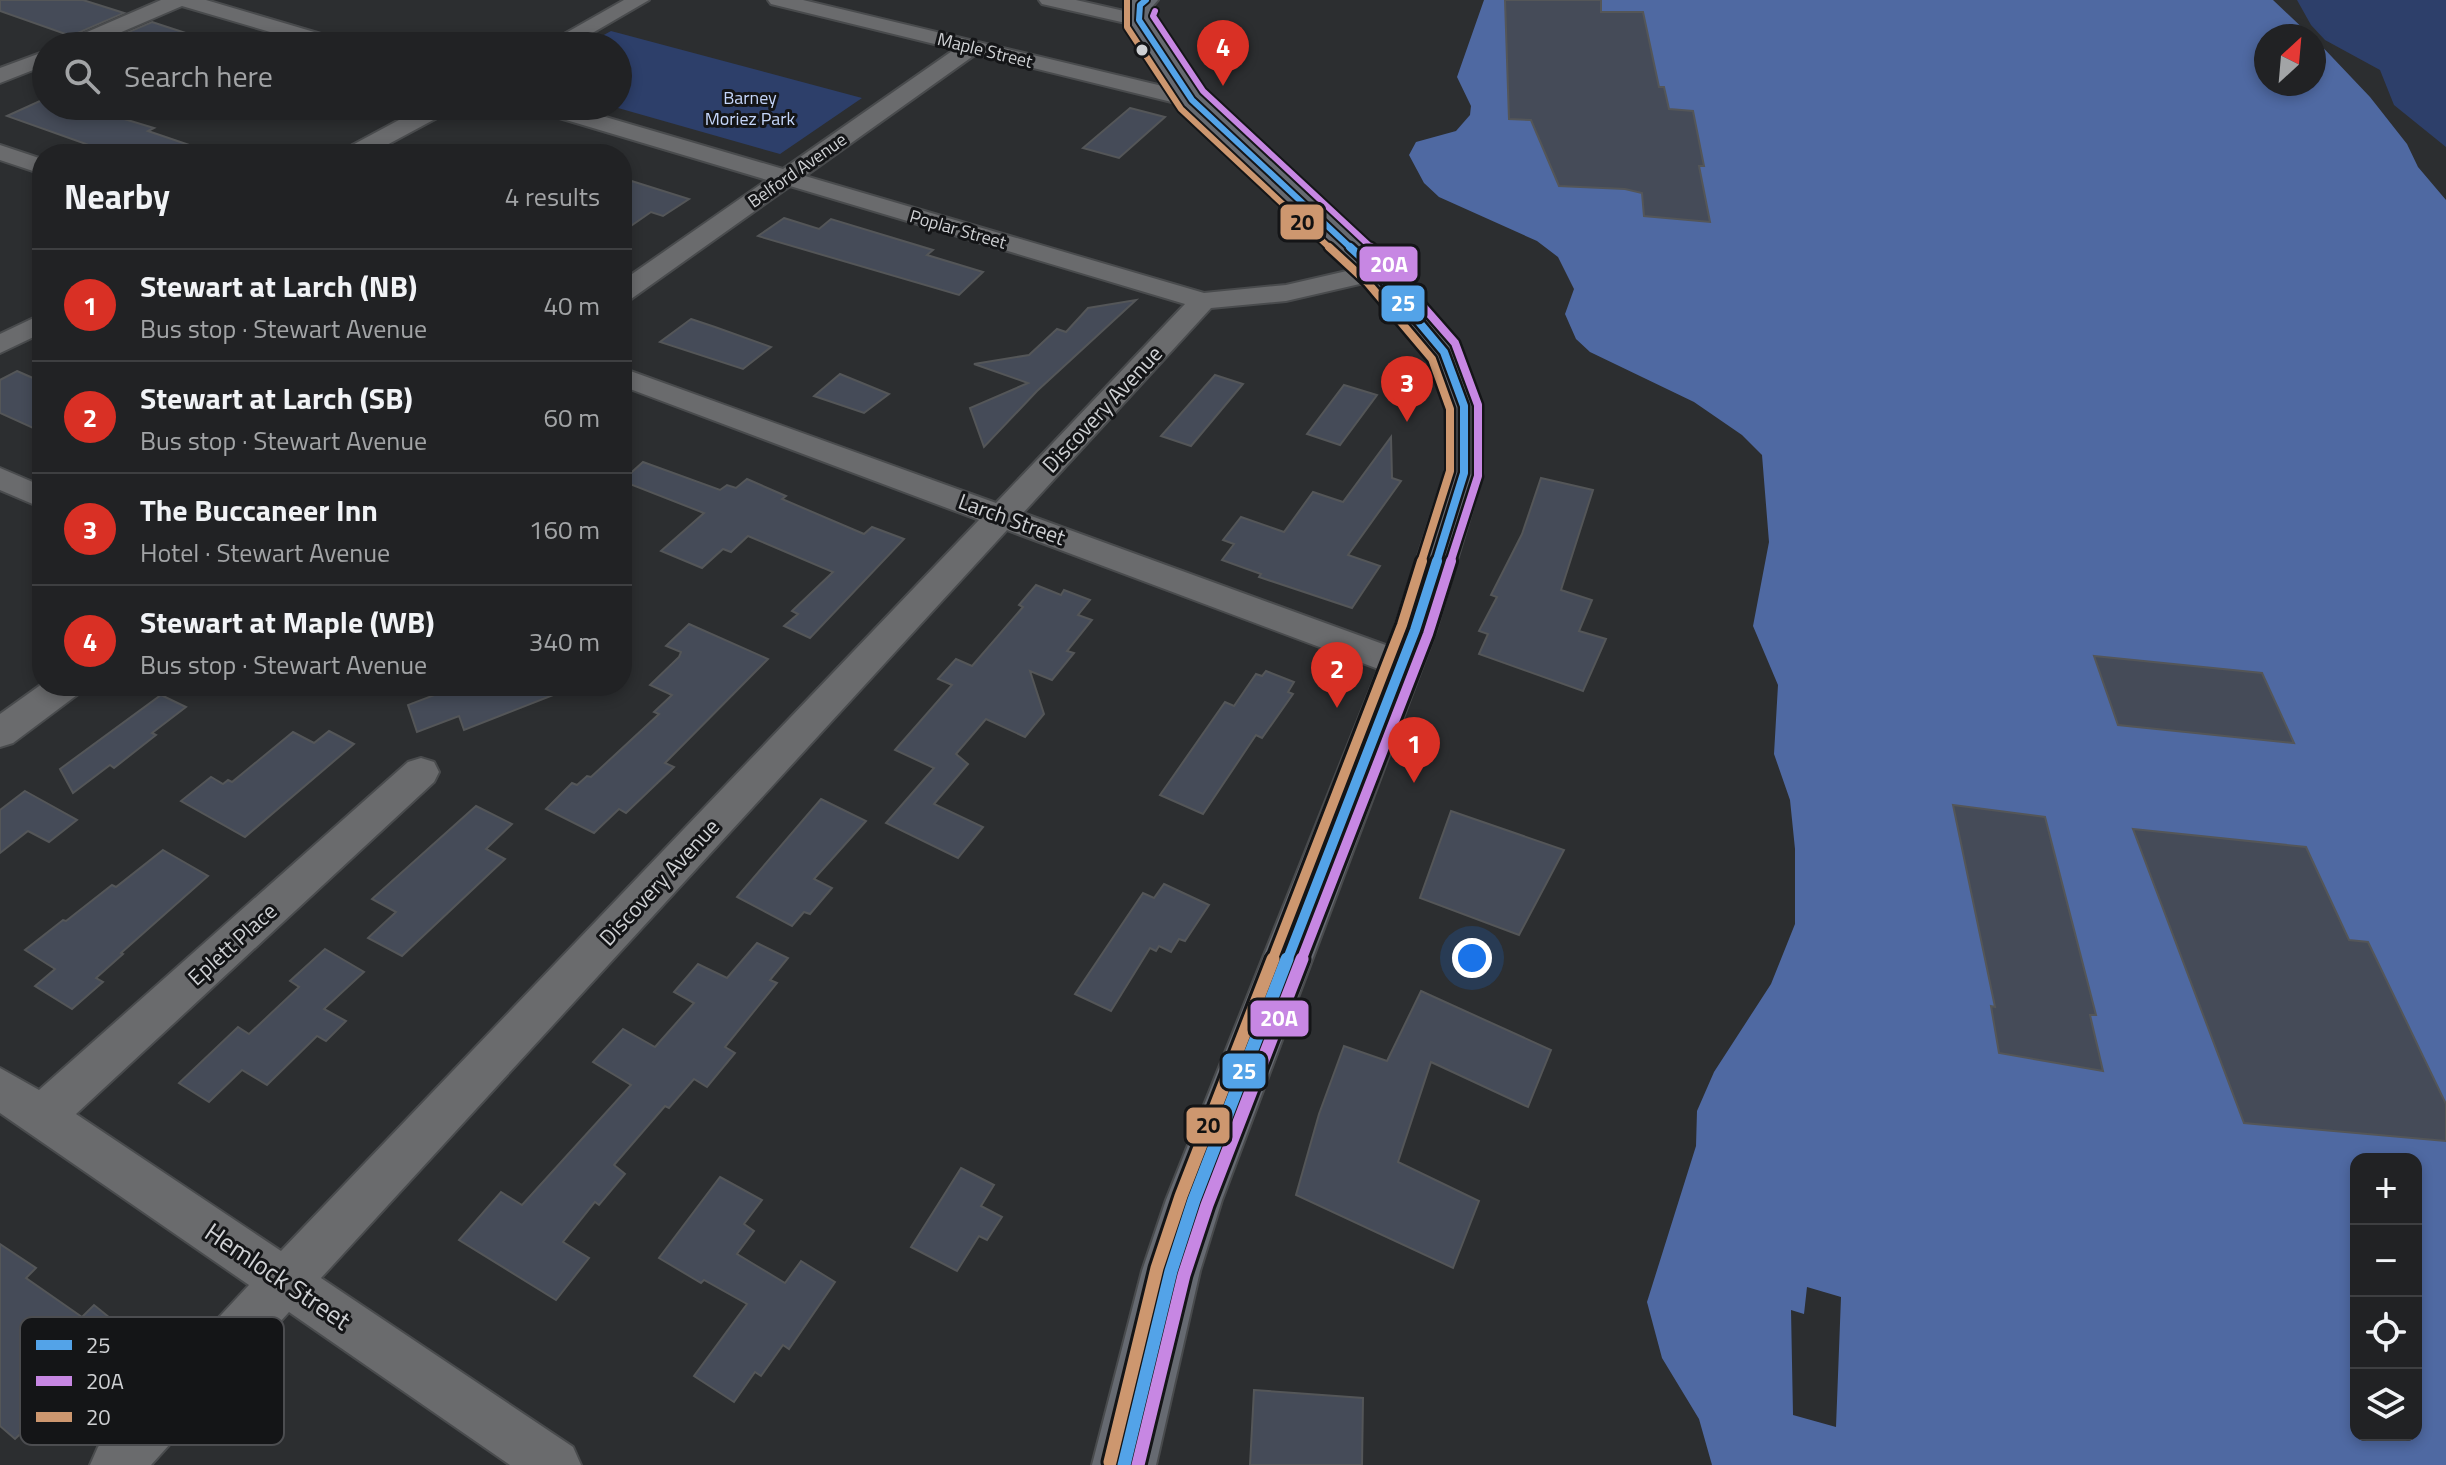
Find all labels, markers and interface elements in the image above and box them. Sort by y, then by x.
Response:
pin: 4 [1197,20,1249,86]
north arrow [2254,24,2326,96]
street label: Maple Street [935,25,1036,75]
search box [32,32,632,120]
unlabelled marker [1134,42,1150,58]
text: Search here [124,53,273,99]
icon: search [60,54,104,98]
park label: Barney Moriez Park [705,84,796,132]
street label: Belford Avenue [742,126,852,214]
text: Nearby [64,170,170,222]
text: 4 results [505,177,600,216]
street label: Poplar Street [907,202,1010,256]
line badge: 20 [1279,203,1325,241]
text: 20 [1290,205,1314,239]
line badge: 20A [1358,245,1419,283]
text: 20A [1370,247,1408,281]
text: Stewart at Larch (NB) [140,263,417,309]
line badge: 25 [1380,284,1426,323]
text: 1 [83,286,97,325]
text: 40 m [543,286,600,325]
text: 25 [1391,286,1415,320]
text: Bus stop · Stewart Avenue [140,309,427,348]
street label: Discovery Avenue [1034,338,1170,480]
pin: 3 [1381,356,1433,422]
text: Stewart at Larch (SB) [140,375,413,421]
text: 2 [83,398,97,437]
text: 60 m [543,398,600,437]
text: Bus stop · Stewart Avenue [140,421,427,460]
street label: Larch Street [954,484,1071,554]
text: The Buccaneer Inn [140,487,378,533]
text: 3 [83,510,97,549]
text: 160 m [529,510,600,549]
text: Hotel · Stewart Avenue [140,533,390,572]
text: Stewart at Maple (WB) [140,599,434,645]
text: 4 [83,622,97,661]
text: 340 m [529,622,600,661]
pin: 2 [1311,642,1363,708]
text: Bus stop · Stewart Avenue [140,645,427,684]
pin: 1 [1388,717,1440,783]
street label: Discovery Avenue [591,811,727,953]
street label: Eplett Place [180,895,284,993]
your location [1452,938,1492,978]
line badge: 20A [1249,999,1310,1038]
text: 20A [1260,1001,1298,1035]
line badge: 25 [1221,1052,1267,1090]
text: 25 [1232,1054,1256,1088]
line badge: 20 [1185,1106,1231,1145]
text: 20 [1196,1108,1220,1142]
map controls [2350,1153,2422,1441]
button: + [2350,1153,2422,1225]
street label: Hemlock Street [197,1213,359,1339]
button: − [2350,1225,2422,1297]
button: locate [2350,1297,2422,1369]
legend [20,1317,284,1445]
text: 25 [86,1328,111,1362]
text: 20A [86,1364,124,1398]
button: layers [2350,1369,2422,1441]
text: 20 [86,1400,111,1434]

